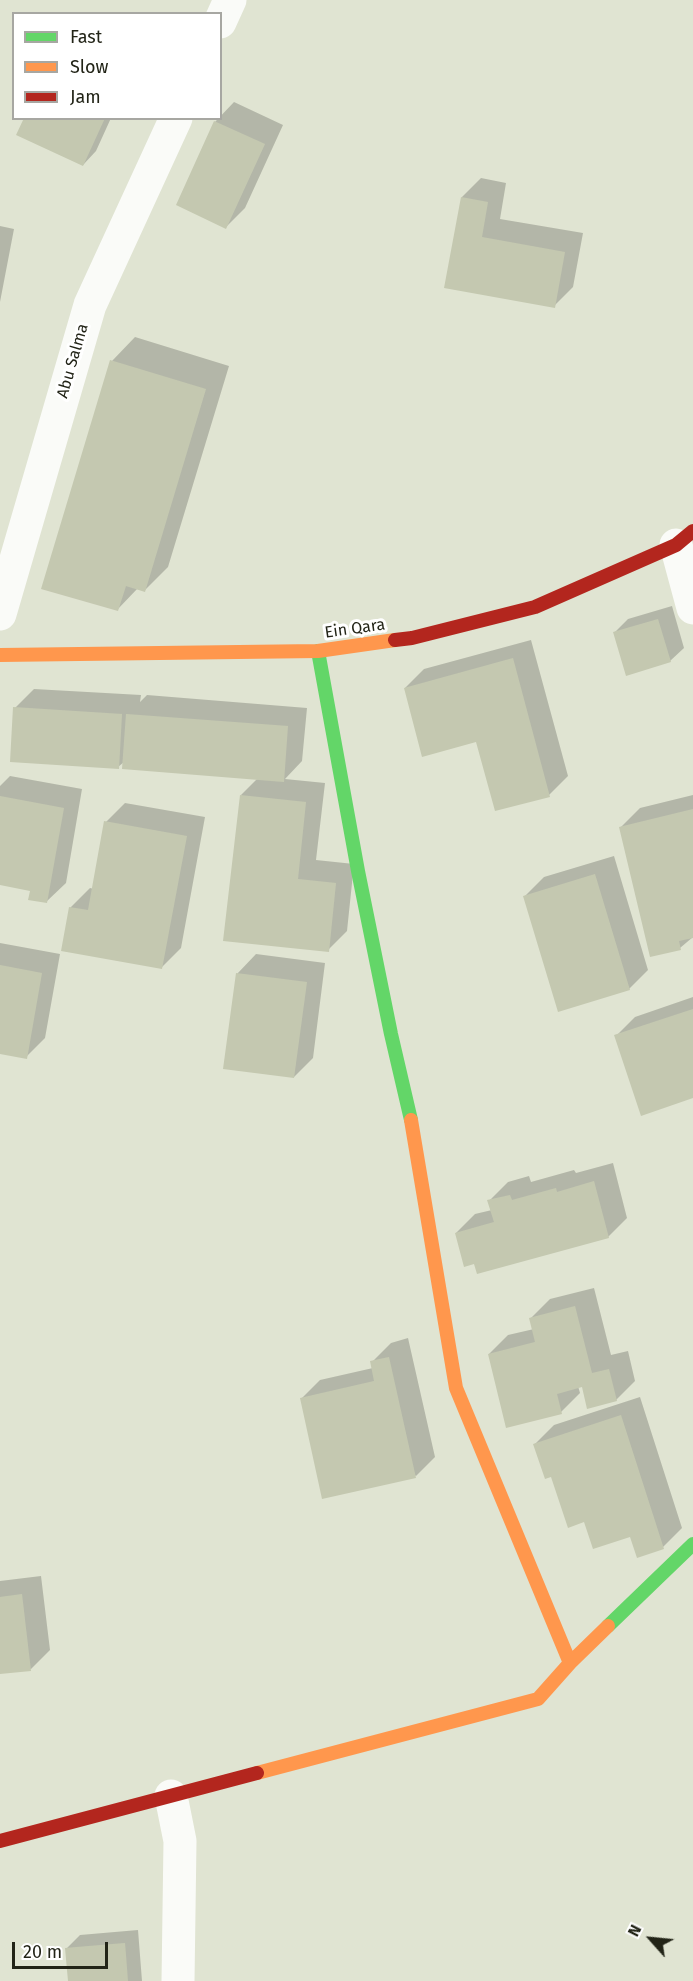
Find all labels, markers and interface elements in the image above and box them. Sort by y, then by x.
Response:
legend [12,12,222,120]
text: Fast [70,26,102,48]
text: Slow [70,56,108,78]
text: Jam [70,86,101,108]
street label: Abu Salma [53,322,93,400]
street label: Ein Qara [324,615,386,643]
north arrow [621,1909,681,1969]
text: N [624,1922,645,1940]
scale bar [15,1930,111,1968]
text: 20 m [23,1941,62,1963]

